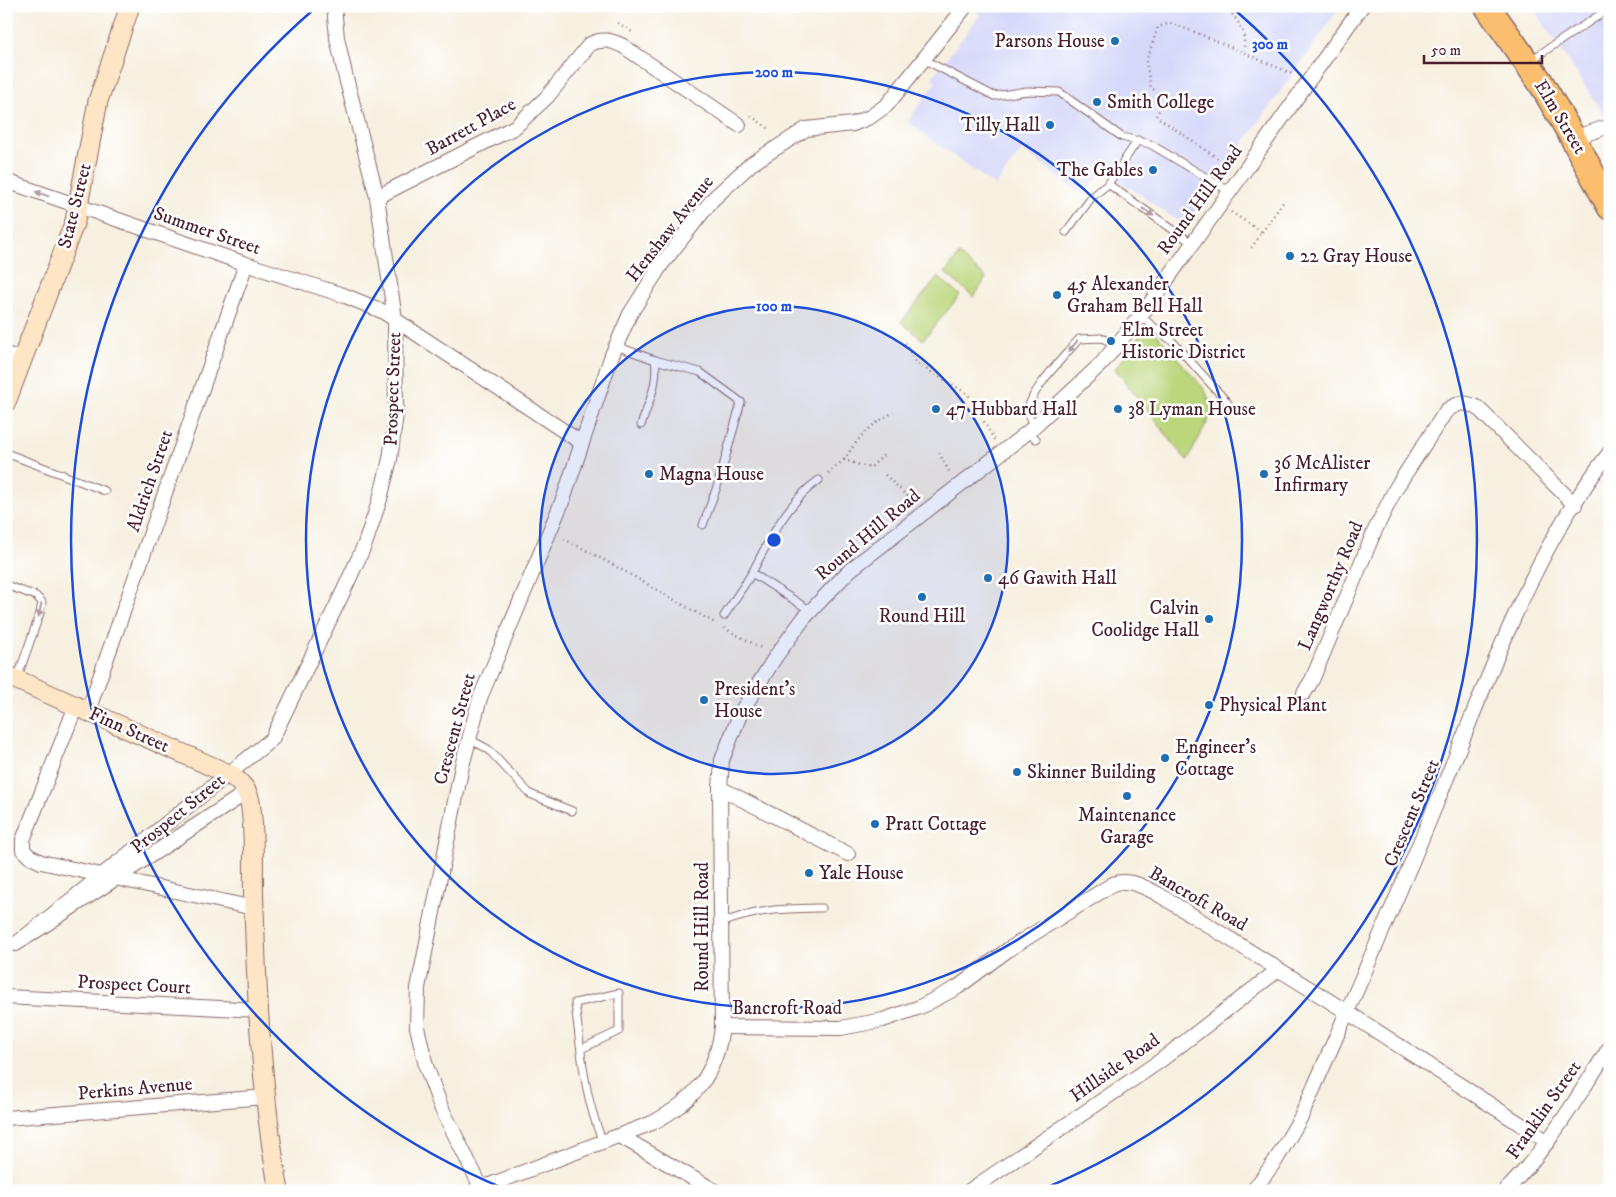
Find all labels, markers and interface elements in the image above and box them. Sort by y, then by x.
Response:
place label: Parsons House [995,30,1105,53]
scale bar [1424,32,1541,64]
marker: Parsons House [1109,35,1121,47]
text: 300 m [1252,35,1289,54]
text: 50 m [1431,41,1461,60]
text: 200 m [755,63,794,82]
street label: Elm Street [1529,76,1591,158]
place label: Smith College [1107,91,1214,114]
street label: Barrett Place [422,93,520,161]
marker: Smith College [1091,96,1103,108]
place label: Tilly Hall [961,114,1040,137]
marker: Tilly Hall [1044,119,1056,131]
street label: Round Hill Road [1152,140,1248,259]
place label: The Gables [1057,159,1143,182]
street label: State Street [53,161,97,251]
marker: The Gables [1147,164,1159,176]
street label: Henshaw Avenue [621,171,719,287]
one-way arrow [35,189,50,197]
street label: Summer Street [150,202,264,260]
one-way arrow [1142,207,1155,217]
place label: 22 Gray House [1300,245,1413,268]
marker: 22 Gray House [1284,250,1296,262]
place label: 45 Alexander Graham Bell Hall [1067,273,1203,318]
marker: 45 Alexander Graham Bell Hall [1051,289,1063,301]
text: 100 m [756,297,793,316]
place label: Elm Street Historic District [1121,319,1245,364]
street label: Prospect Street [380,331,406,447]
marker: Elm Street Historic District [1105,335,1117,347]
one-way arrow [1068,340,1079,353]
place label: 47 Hubbard Hall [946,398,1077,421]
place label: 38 Lyman House [1128,398,1256,421]
marker: 47 Hubbard Hall [930,403,942,415]
marker: 38 Lyman House [1112,403,1124,415]
street label: Aldrich Street [122,427,178,535]
place label: 36 McAlister Infirmary [1274,452,1370,497]
place label: Magna House [659,463,764,486]
marker: Magna House [643,468,655,480]
marker: 36 McAlister Infirmary [1258,468,1270,480]
street label: Round Hill Road [811,484,926,586]
street label: Langworthy Road [1293,518,1369,654]
centre of rings [765,531,783,549]
place label: 46 Gawith Hall [998,567,1117,590]
marker: 46 Gawith Hall [982,572,994,584]
marker: Round Hill [916,591,928,603]
place label: Calvin Coolidge Hall [1091,597,1199,642]
one-way arrow [36,602,44,618]
place label: Round Hill [879,605,966,628]
marker: Calvin Coolidge Hall [1203,613,1215,625]
street label: Crescent Street [429,671,481,787]
place label: President's House [714,678,795,723]
marker: President's House [698,694,710,706]
place label: Physical Plant [1219,694,1327,717]
marker: Physical Plant [1203,699,1215,711]
street label: Finn Street [85,702,173,758]
place label: Engineer's Cottage [1175,736,1256,781]
marker: Engineer's Cottage [1159,752,1171,764]
street label: Crescent Street [1379,756,1445,870]
place label: Skinner Building [1027,761,1156,784]
marker: Skinner Building [1011,766,1023,778]
street label: Prospect Street [126,769,230,859]
marker: Maintenance Garage [1121,790,1133,802]
place label: Maintenance Garage [1078,804,1176,849]
place label: Pratt Cottage [885,813,987,836]
marker: Pratt Cottage [869,818,881,830]
street label: Round Hill Road [691,861,714,992]
place label: Yale House [819,862,904,885]
street label: Bancroft Road [1145,862,1252,937]
marker: Yale House [803,867,815,879]
street label: Prospect Court [77,971,191,999]
street label: Bancroft Road [732,997,842,1020]
street label: Hillside Road [1066,1028,1165,1107]
street label: Franklin Street [1502,1056,1586,1164]
street label: Perkins Avenue [77,1073,193,1105]

